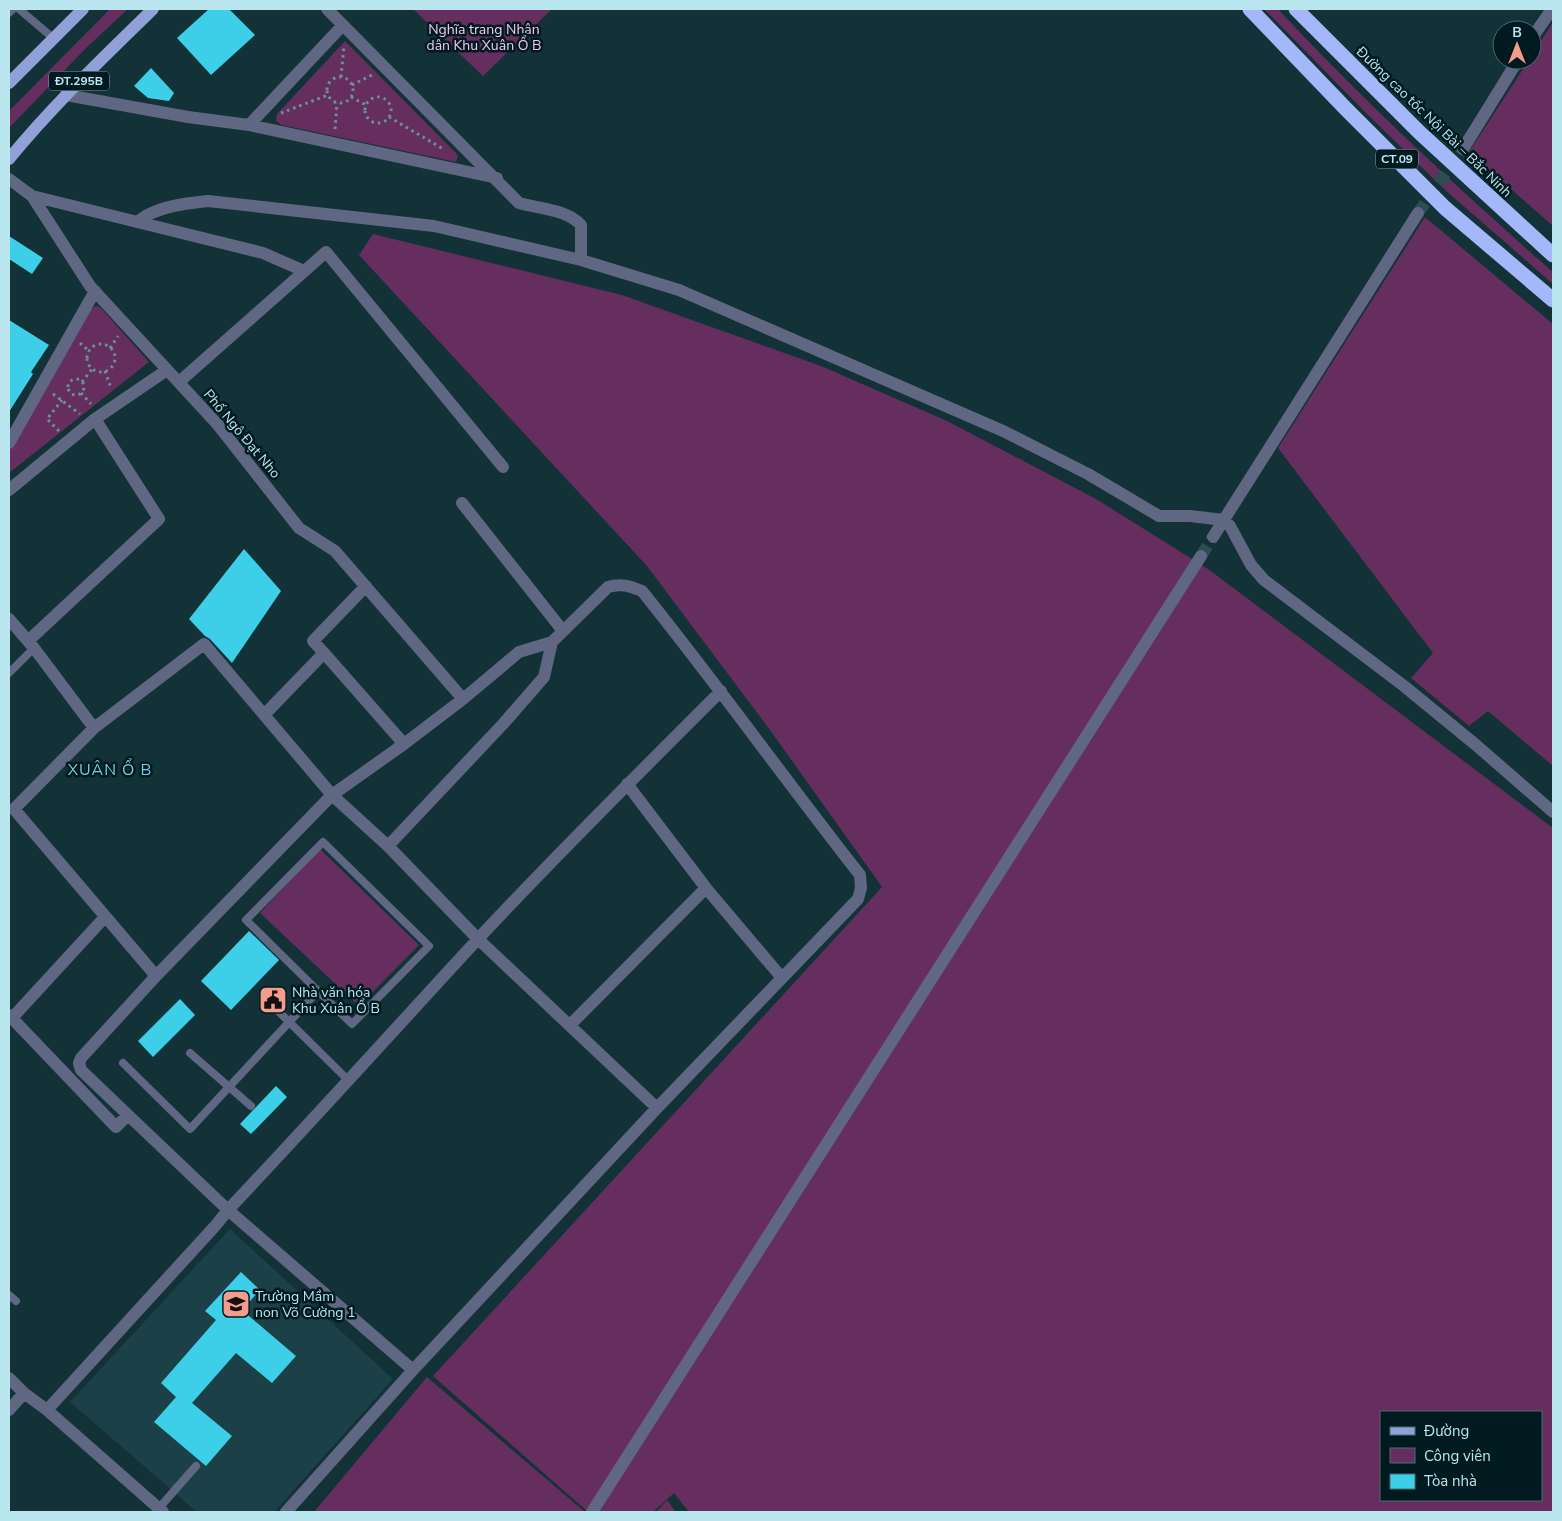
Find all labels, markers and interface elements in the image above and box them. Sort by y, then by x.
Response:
park label: Nghĩa trang Nhân dân Khu Xuân Ổ B [426,20,542,55]
north arrow [1492,20,1542,70]
text: B [1512,23,1522,42]
street label: Đường cao tốc Nội Bài – Bắc Ninh [1351,42,1516,202]
road number: ĐT.295B [49,72,109,90]
road number: CT.09 [1376,150,1418,168]
street label: Phố Ngô Đạt Nho [199,386,285,483]
district label: XUÂN Ổ B [68,758,152,781]
place label: Nhà văn hóa Khu Xuân Ổ B [292,983,380,1018]
public building icon: Nhà văn hóa Khu Xuân Ổ B [258,985,288,1015]
place label: Trường Mầm non Võ Cường 1 [255,1287,356,1322]
school or university icon: Trường Mầm non Võ Cường 1 [221,1289,251,1319]
legend [1380,1411,1542,1501]
text: Đường [1423,1421,1469,1441]
text: Công viên [1424,1446,1491,1466]
text: Tòa nhà [1424,1471,1477,1491]

